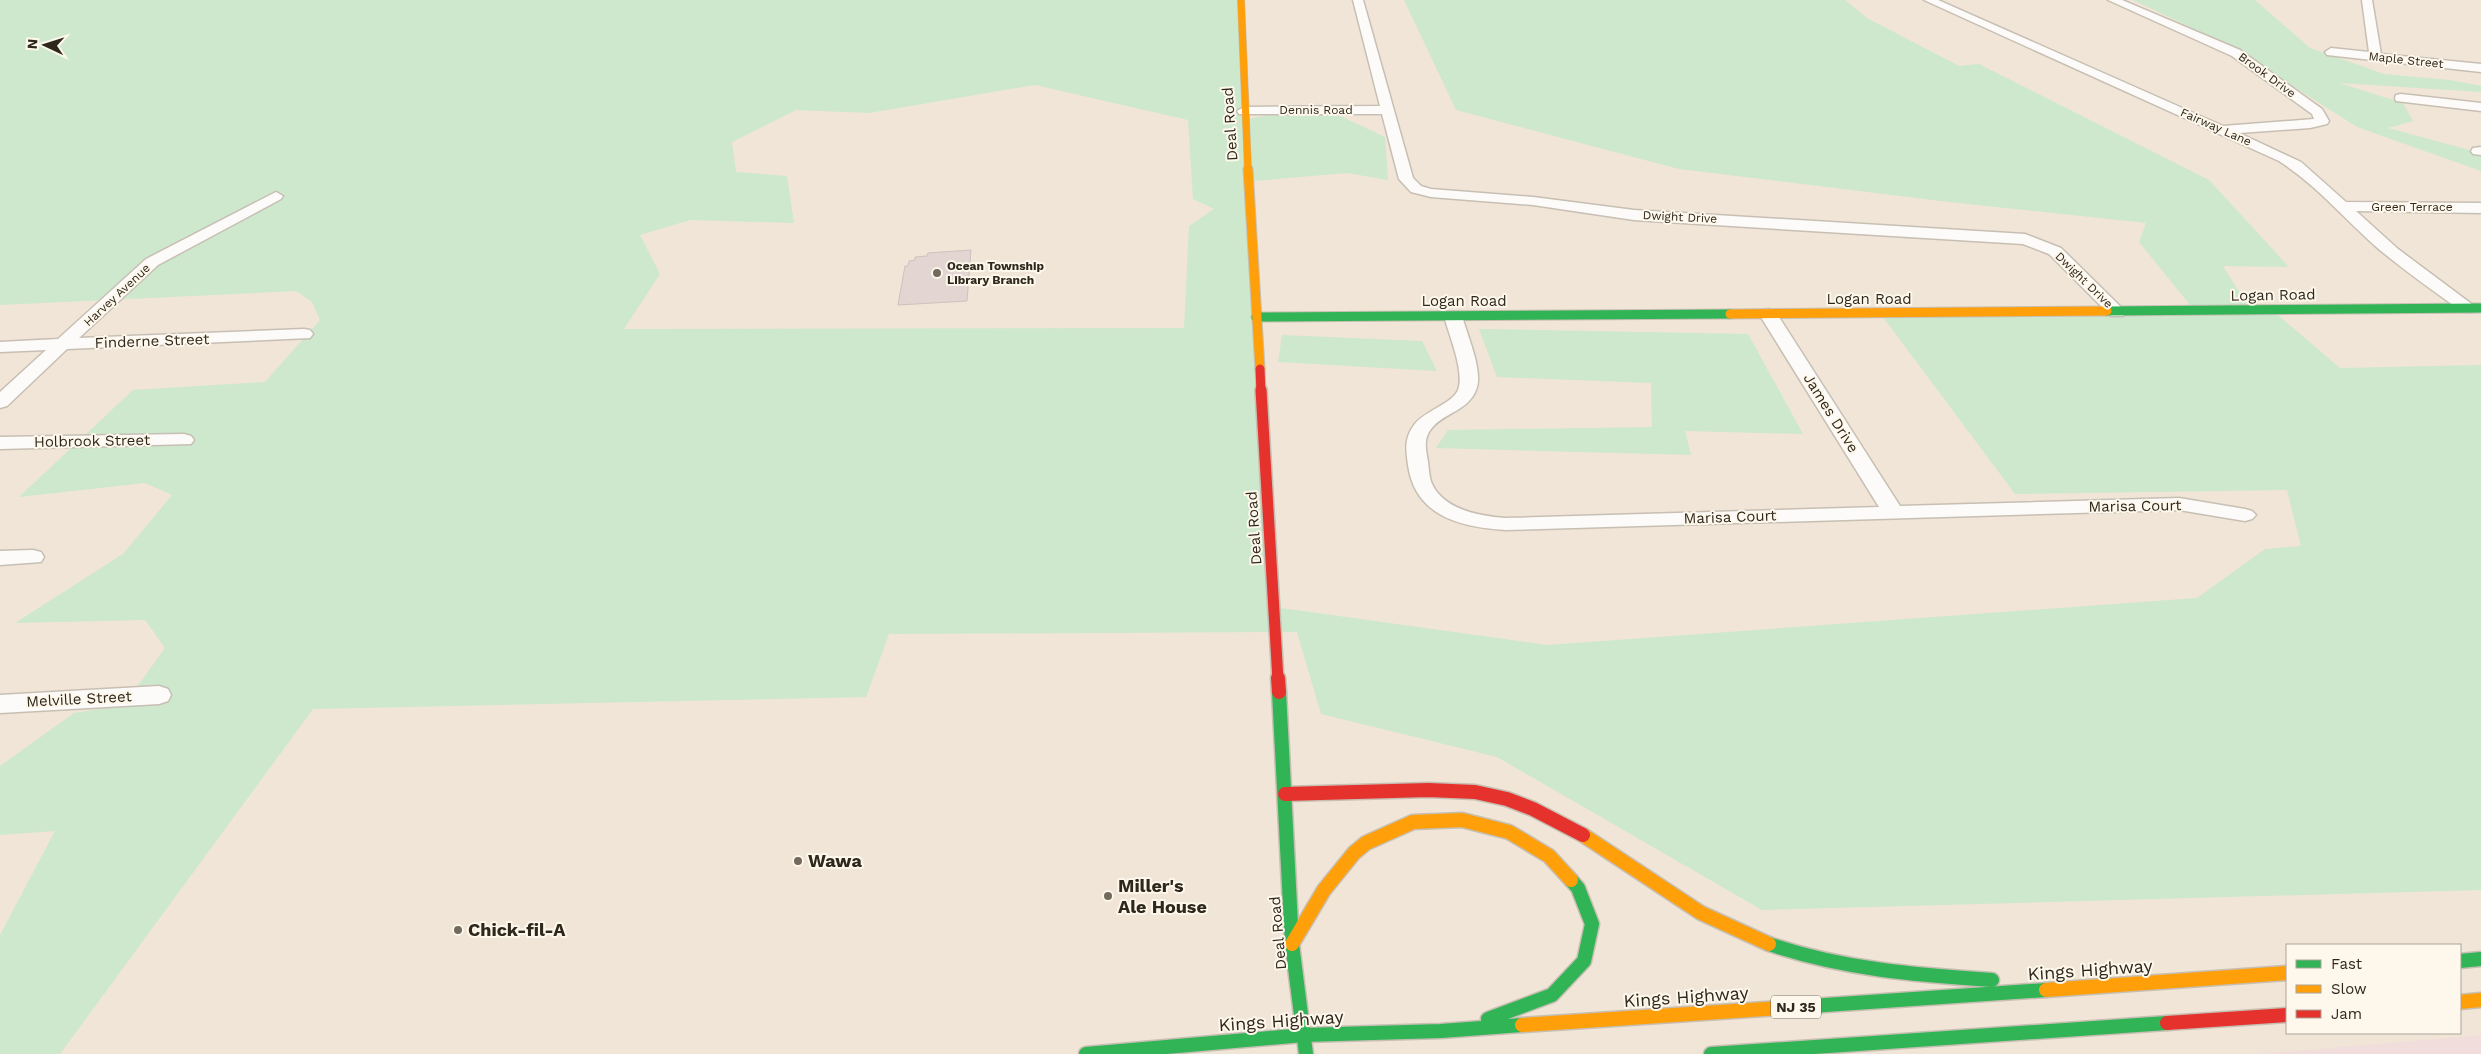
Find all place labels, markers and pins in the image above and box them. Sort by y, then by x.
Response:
place label: Ocean Township Library Branch [947,259,1045,287]
marker: Ocean Township Library Branch [931,267,943,279]
place label: Wawa [808,850,862,871]
marker: Wawa [792,855,804,867]
place label: Miller's Ale House [1118,875,1207,917]
marker: Miller's Ale House [1102,890,1114,902]
place label: Chick-fil-A [468,919,566,940]
marker: Chick-fil-A [452,924,464,936]

